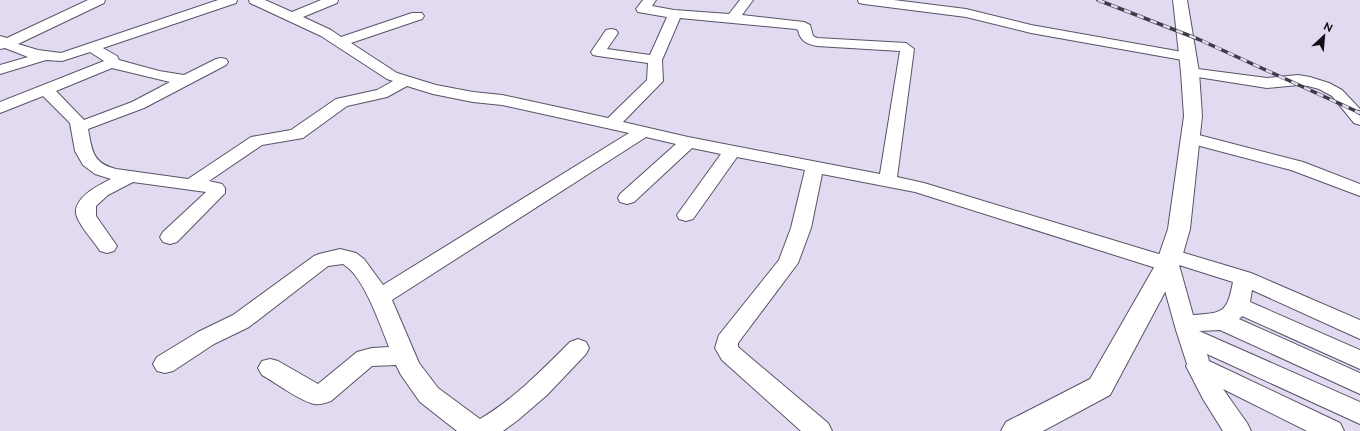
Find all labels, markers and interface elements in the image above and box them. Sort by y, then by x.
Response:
north arrow [1304,16,1344,56]
text: N [1322,20,1335,35]

